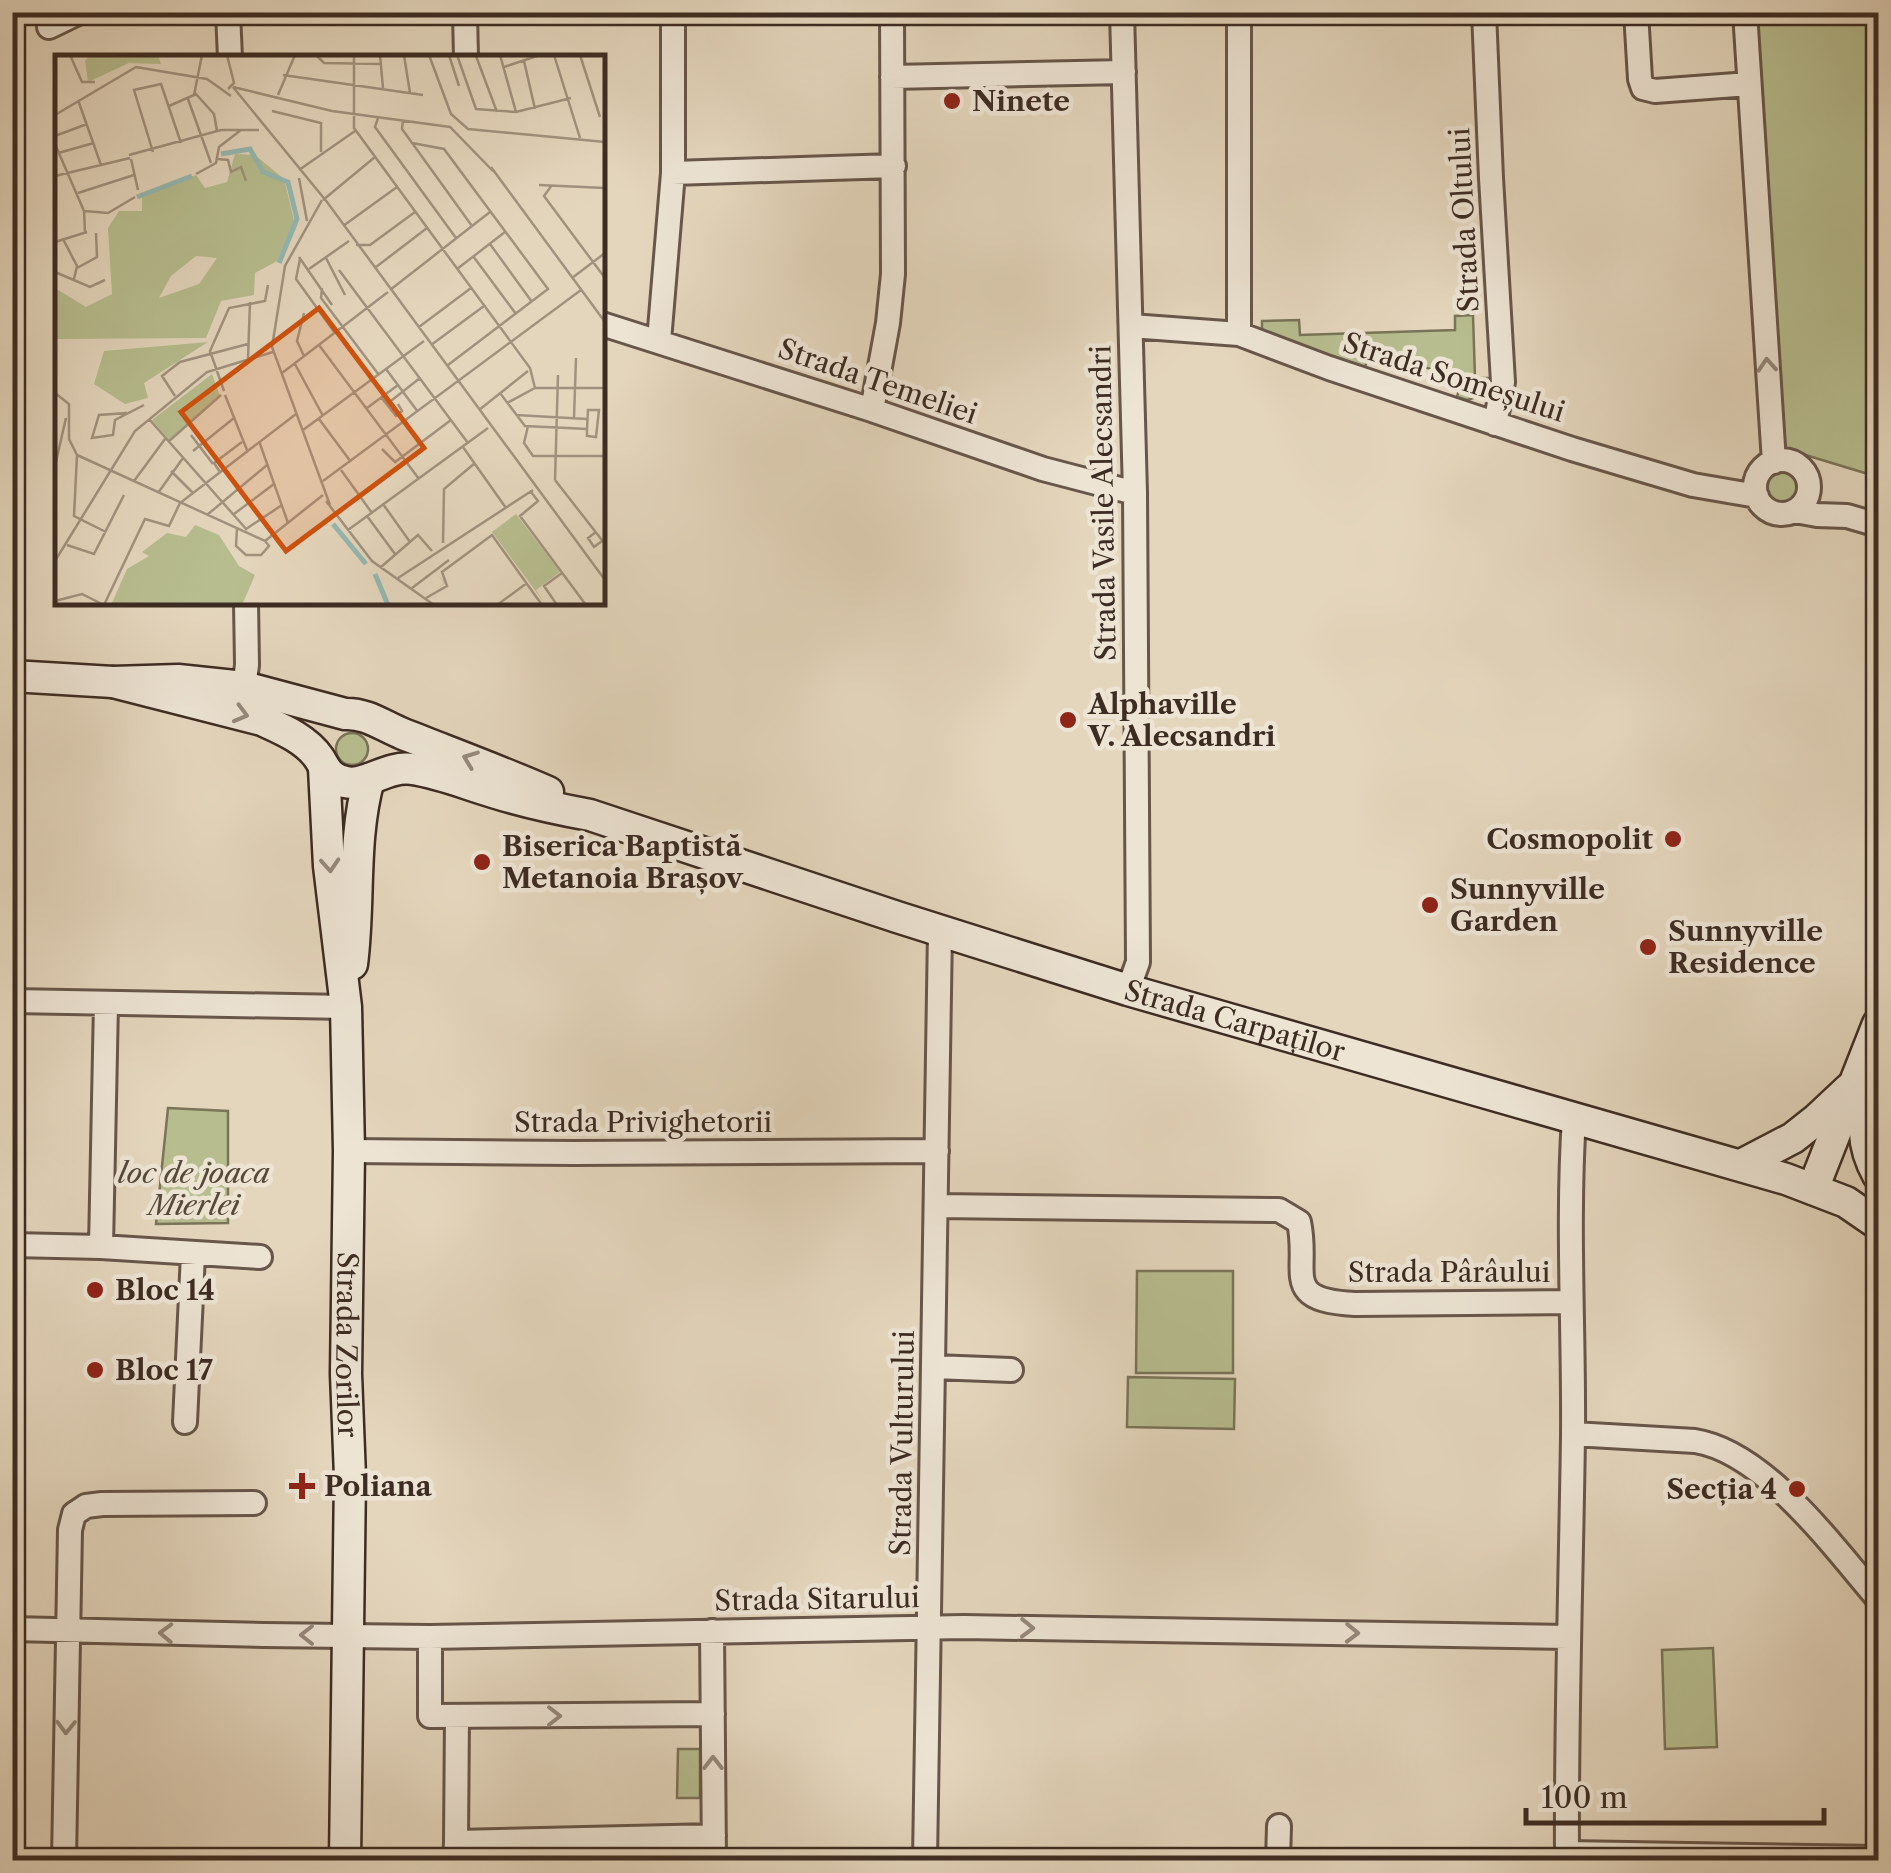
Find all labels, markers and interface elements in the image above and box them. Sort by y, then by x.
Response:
inset map [55,55,605,605]
place label: Ninete [972,84,1070,118]
marker: Ninete [941,90,963,112]
street label: Strada Oltului [1442,127,1486,313]
street label: Strada Someșului [1339,325,1569,429]
street label: Strada Temeliei [774,331,982,431]
street label: Strada Vasile Alecsandri [1083,345,1123,661]
one-way arrow [1757,356,1778,372]
place label: Alphaville V. Alecsandri [1087,687,1276,753]
one-way arrow [232,703,249,724]
marker: Alphaville V. Alecsandri [1057,709,1079,731]
one-way arrow [462,750,479,771]
place label: Cosmopolit [1486,822,1654,856]
marker: Cosmopolit [1662,828,1684,850]
place label: Biserica Baptistă Metanoia Brașov [502,829,744,895]
marker: Biserica Baptistă Metanoia Brașov [471,851,493,873]
one-way arrow [318,858,340,874]
place label: Sunnyville Garden [1450,872,1605,938]
marker: Sunnyville Garden [1419,894,1441,916]
place label: Sunnyville Residence [1668,914,1823,980]
marker: Sunnyville Residence [1637,936,1659,958]
street label: Strada Carpaților [1121,973,1349,1069]
street label: Strada Privighetorii [514,1105,772,1139]
park label: loc de joaca Mierlei [118,1156,270,1222]
street label: Strada Zorilor [329,1252,365,1439]
street label: Strada Pârâului [1348,1255,1550,1289]
place label: Bloc 14 [115,1273,215,1307]
marker: Bloc 14 [84,1279,106,1301]
street label: Strada Vulturului [883,1330,921,1556]
place label: Bloc 17 [115,1353,213,1387]
marker: Bloc 17 [84,1359,106,1381]
place label: Poliana [324,1469,433,1503]
place label: Secția 4 [1666,1472,1777,1506]
marker: Poliana [289,1473,315,1499]
marker: Secția 4 [1786,1478,1808,1500]
street label: Strada Sitarului [714,1580,920,1618]
one-way arrow [1020,1617,1035,1639]
one-way arrow [158,1622,174,1643]
one-way arrow [1344,1622,1360,1643]
one-way arrow [298,1625,314,1646]
one-way arrow [547,1705,563,1726]
one-way arrow [55,1720,77,1735]
one-way arrow [702,1755,724,1770]
scale bar [1526,1763,1824,1825]
text: 100 m [1541,1779,1628,1816]

